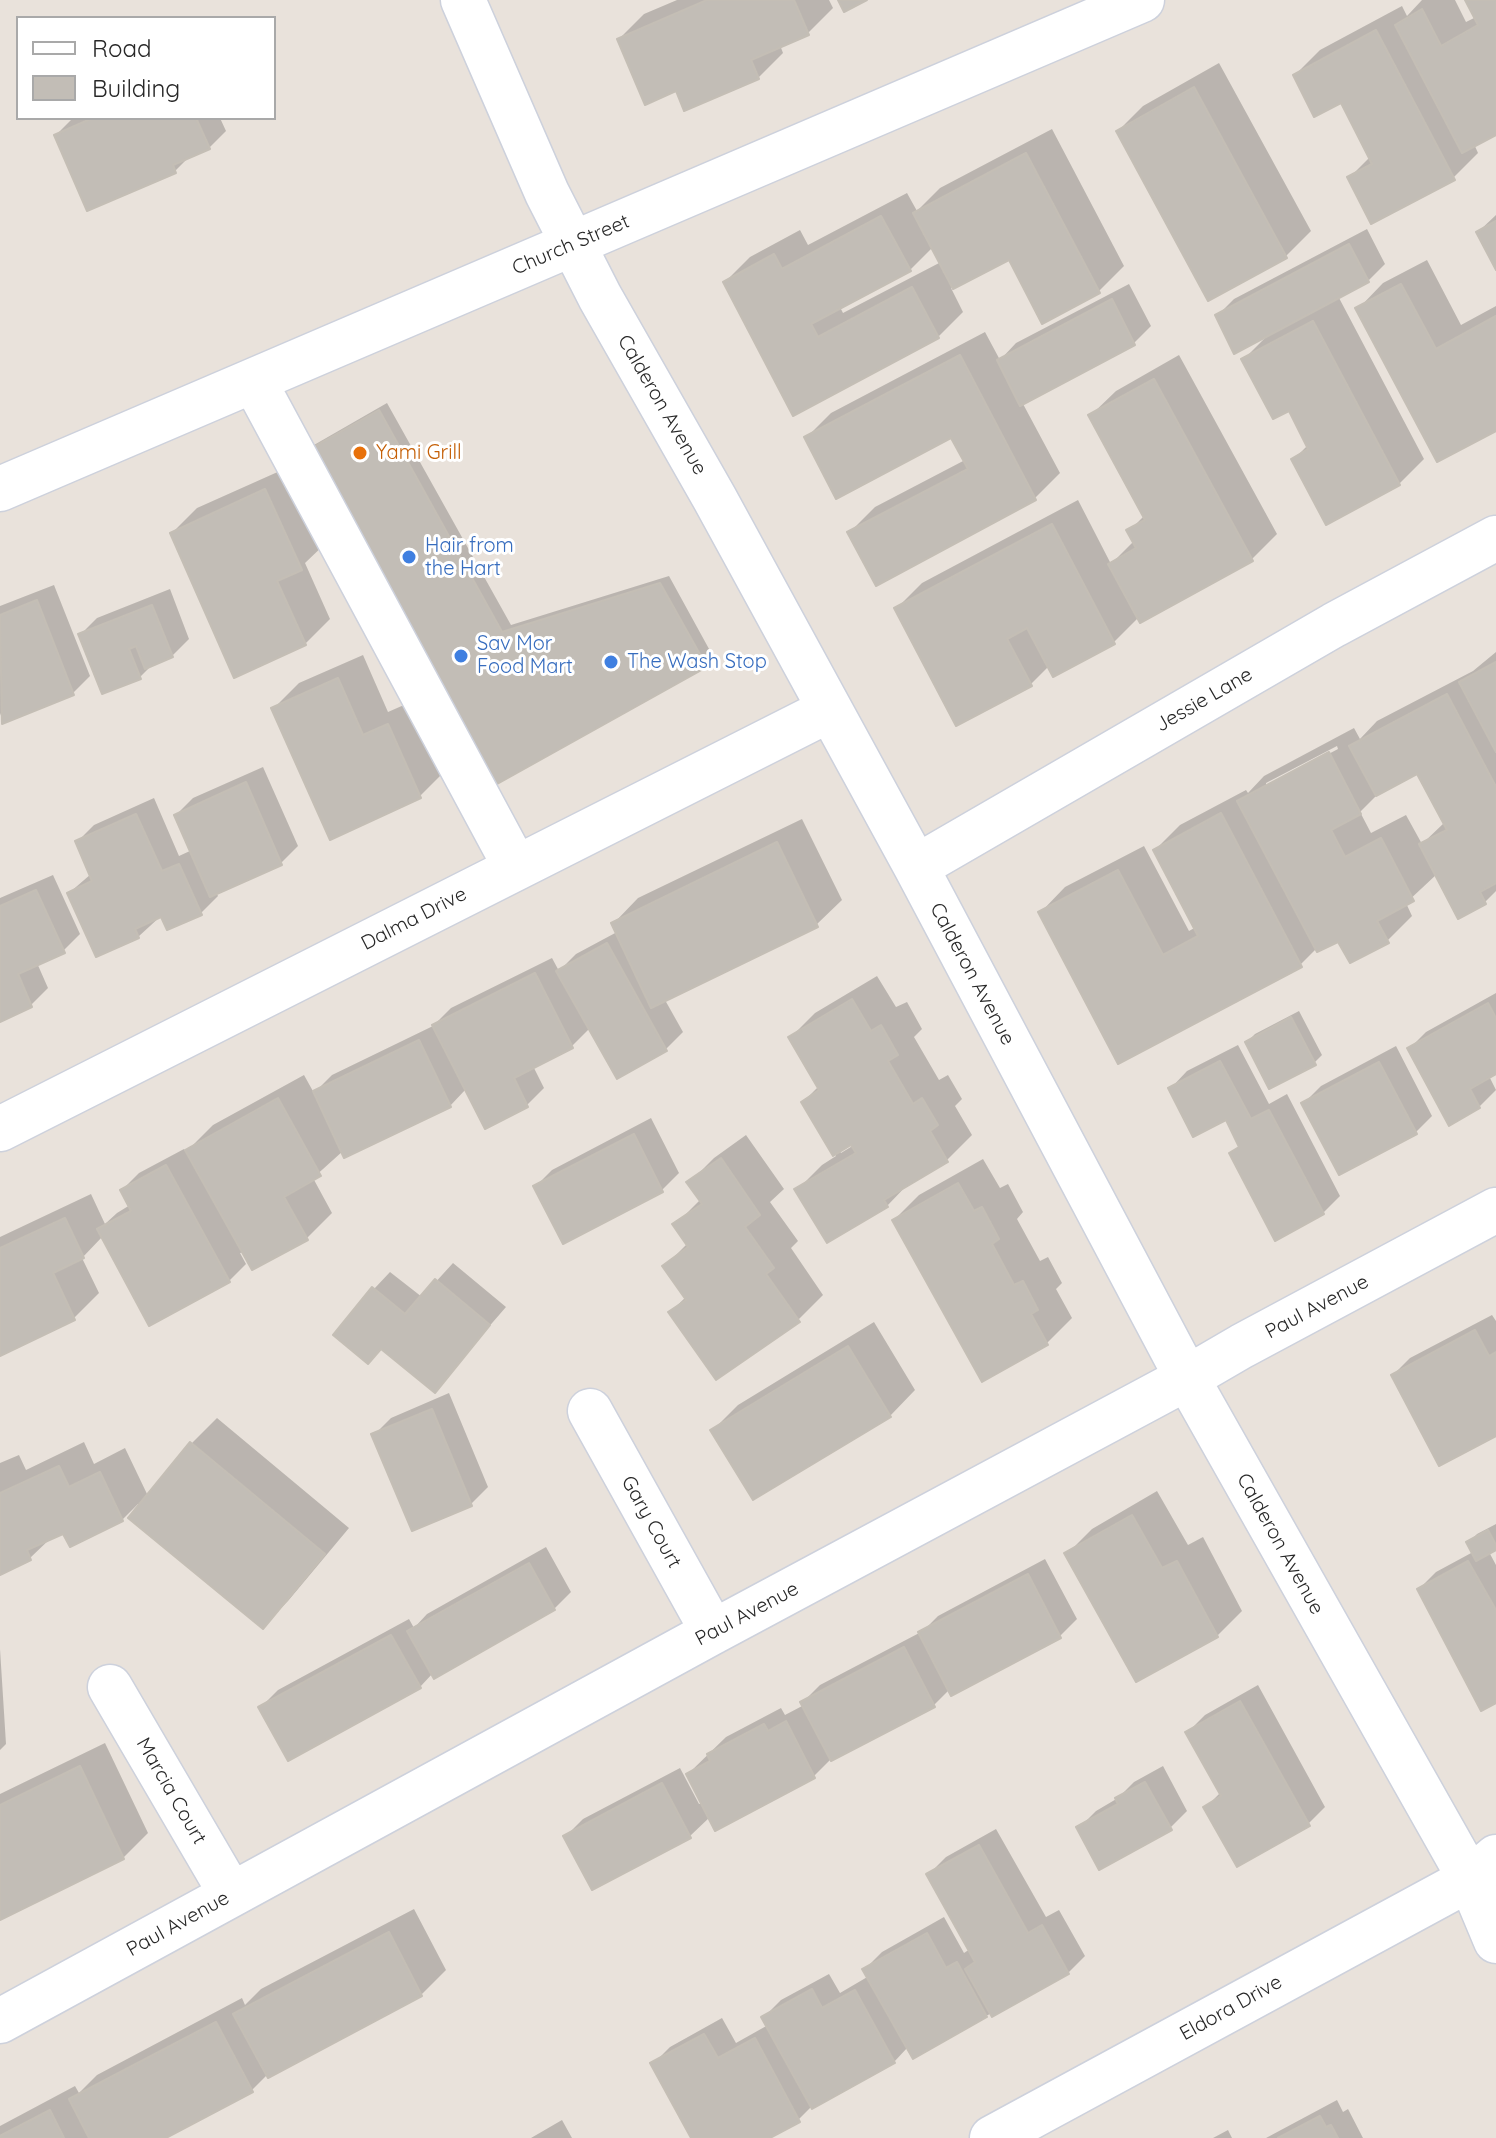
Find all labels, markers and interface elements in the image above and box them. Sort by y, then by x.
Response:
legend [16,16,276,120]
text: Road [92,33,152,63]
text: Building [92,73,180,103]
street label: Church Street [509,210,633,280]
street label: Calderon Avenue [612,331,712,479]
place label: Yami Grill [376,441,462,465]
marker: Yami Grill [351,444,369,462]
place label: Hair from the Hart [425,534,514,581]
marker: Hair from the Hart [400,548,418,566]
place label: Sav Mor Food Mart [477,632,573,679]
marker: Sav Mor Food Mart [452,647,470,665]
place label: The Wash Stop [627,650,767,674]
marker: The Wash Stop [602,653,620,671]
street label: Jessie Lane [1151,663,1257,737]
street label: Dalma Drive [357,882,471,956]
street label: Calderon Avenue [924,899,1020,1049]
street label: Paul Avenue [1261,1270,1373,1344]
street label: Calderon Avenue [1231,1469,1329,1619]
street label: Gary Court [616,1472,686,1572]
street label: Paul Avenue [691,1577,803,1651]
street label: Marcia Court [131,1733,211,1849]
street label: Paul Avenue [123,1886,233,1962]
street label: Eldora Drive [1176,1970,1286,2046]

